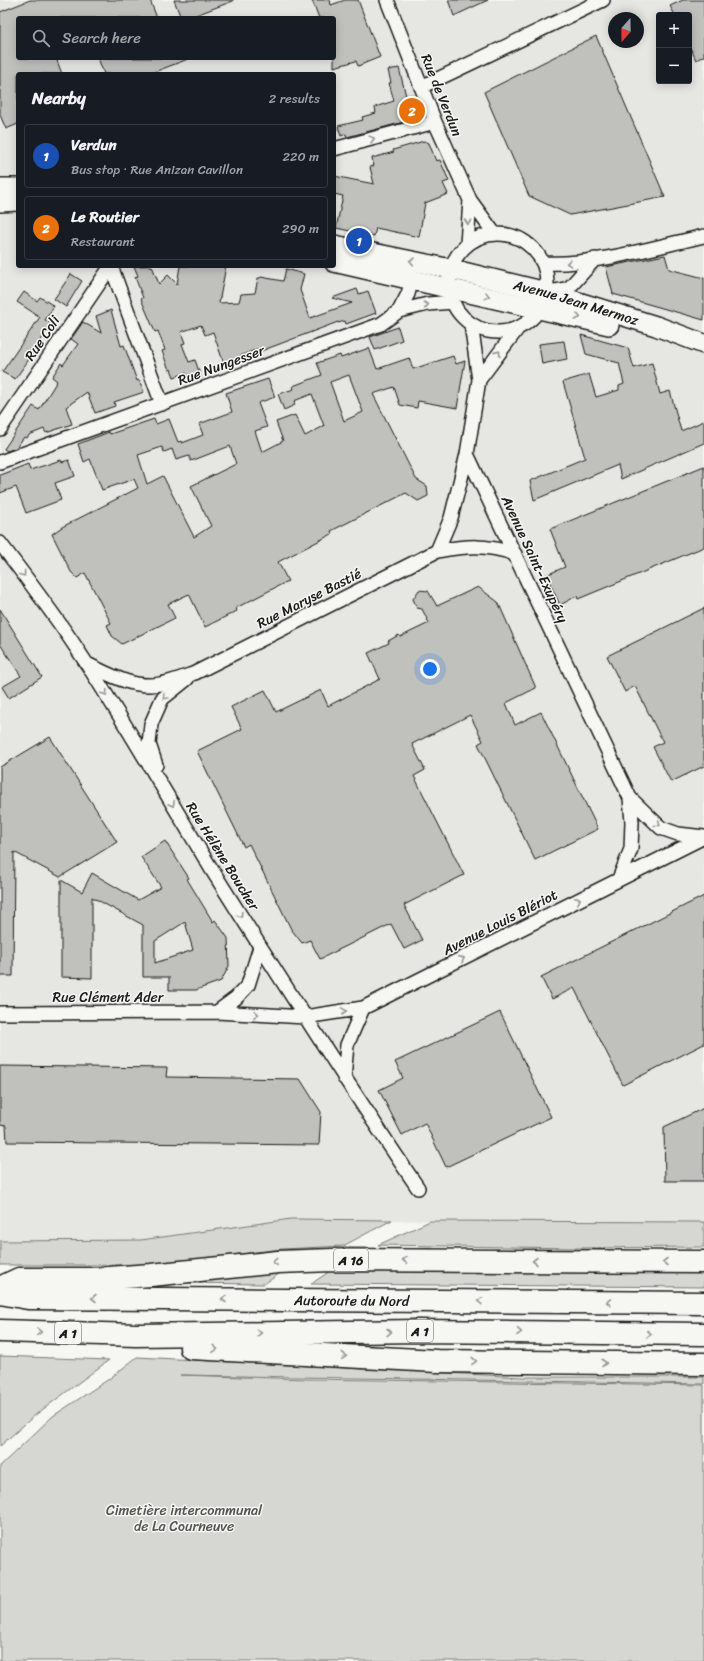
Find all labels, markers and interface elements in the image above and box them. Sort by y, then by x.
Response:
north arrow [608,12,644,48]
map controls [656,12,692,84]
button: + [656,12,692,48]
search box [16,16,336,60]
text: Search here [62,25,141,51]
icon: search [30,27,52,49]
button: − [656,48,692,84]
street label: Rue de Verdun [414,50,470,141]
text: Nearby [32,83,86,113]
text: 2 results [269,87,320,110]
pin: 2 [399,96,425,126]
text: Verdun [71,132,117,158]
one-way arrow [368,135,375,144]
text: 1 [43,145,49,168]
text: 220 m [282,145,319,168]
text: Bus stop · Rue Anizan Cavillon [71,158,243,181]
text: Le Routier [71,204,139,230]
text: 2 [42,217,50,240]
text: 290 m [282,217,319,240]
one-way arrow [464,219,473,225]
pin: 1 [346,226,372,256]
text: Restaurant [71,230,135,253]
one-way arrow [409,257,415,265]
one-way arrow [566,258,572,267]
street label: Avenue Jean Mermoz [510,272,642,333]
one-way arrow [483,291,490,299]
one-way arrow [423,301,429,310]
street label: Rue Coli [18,309,67,366]
one-way arrow [575,313,581,321]
street label: Rue Nungesser [174,338,269,393]
one-way arrow [493,351,500,358]
street label: Avenue Saint-Exupéry [494,490,575,628]
street label: Rue Maryse Bastié [252,561,366,636]
one-way arrow [18,570,25,577]
your location [420,659,440,679]
one-way arrow [100,689,107,696]
one-way arrow [162,693,170,700]
street label: Rue Hélène Boucher [179,797,267,917]
one-way arrow [167,800,175,807]
one-way arrow [654,820,661,827]
street label: Avenue Louis Blériot [437,883,562,963]
one-way arrow [574,897,581,905]
one-way arrow [235,911,243,918]
one-way arrow [458,956,465,964]
street label: Rue Clément Ader [52,985,165,1010]
one-way arrow [341,1007,347,1016]
one-way arrow [253,1010,259,1019]
road number: A 16 [334,1249,368,1271]
one-way arrow [402,1256,408,1264]
one-way arrow [532,1257,538,1265]
one-way arrow [272,1258,278,1267]
one-way arrow [662,1258,668,1266]
street label: Autoroute du Nord [293,1288,411,1314]
one-way arrow [91,1294,97,1302]
one-way arrow [221,1295,227,1303]
one-way arrow [477,1296,483,1305]
one-way arrow [606,1298,612,1306]
road number: A 1 [407,1320,433,1342]
road number: A 1 [55,1322,81,1344]
one-way arrow [36,1328,42,1336]
one-way arrow [386,1328,392,1336]
one-way arrow [516,1328,522,1336]
one-way arrow [256,1329,262,1337]
one-way arrow [646,1330,652,1338]
one-way arrow [212,1345,218,1353]
one-way arrow [341,1352,347,1360]
one-way arrow [471,1357,477,1365]
one-way arrow [601,1359,607,1367]
park label: Cimetière intercommunal de La Courneuve [106,1498,263,1539]

